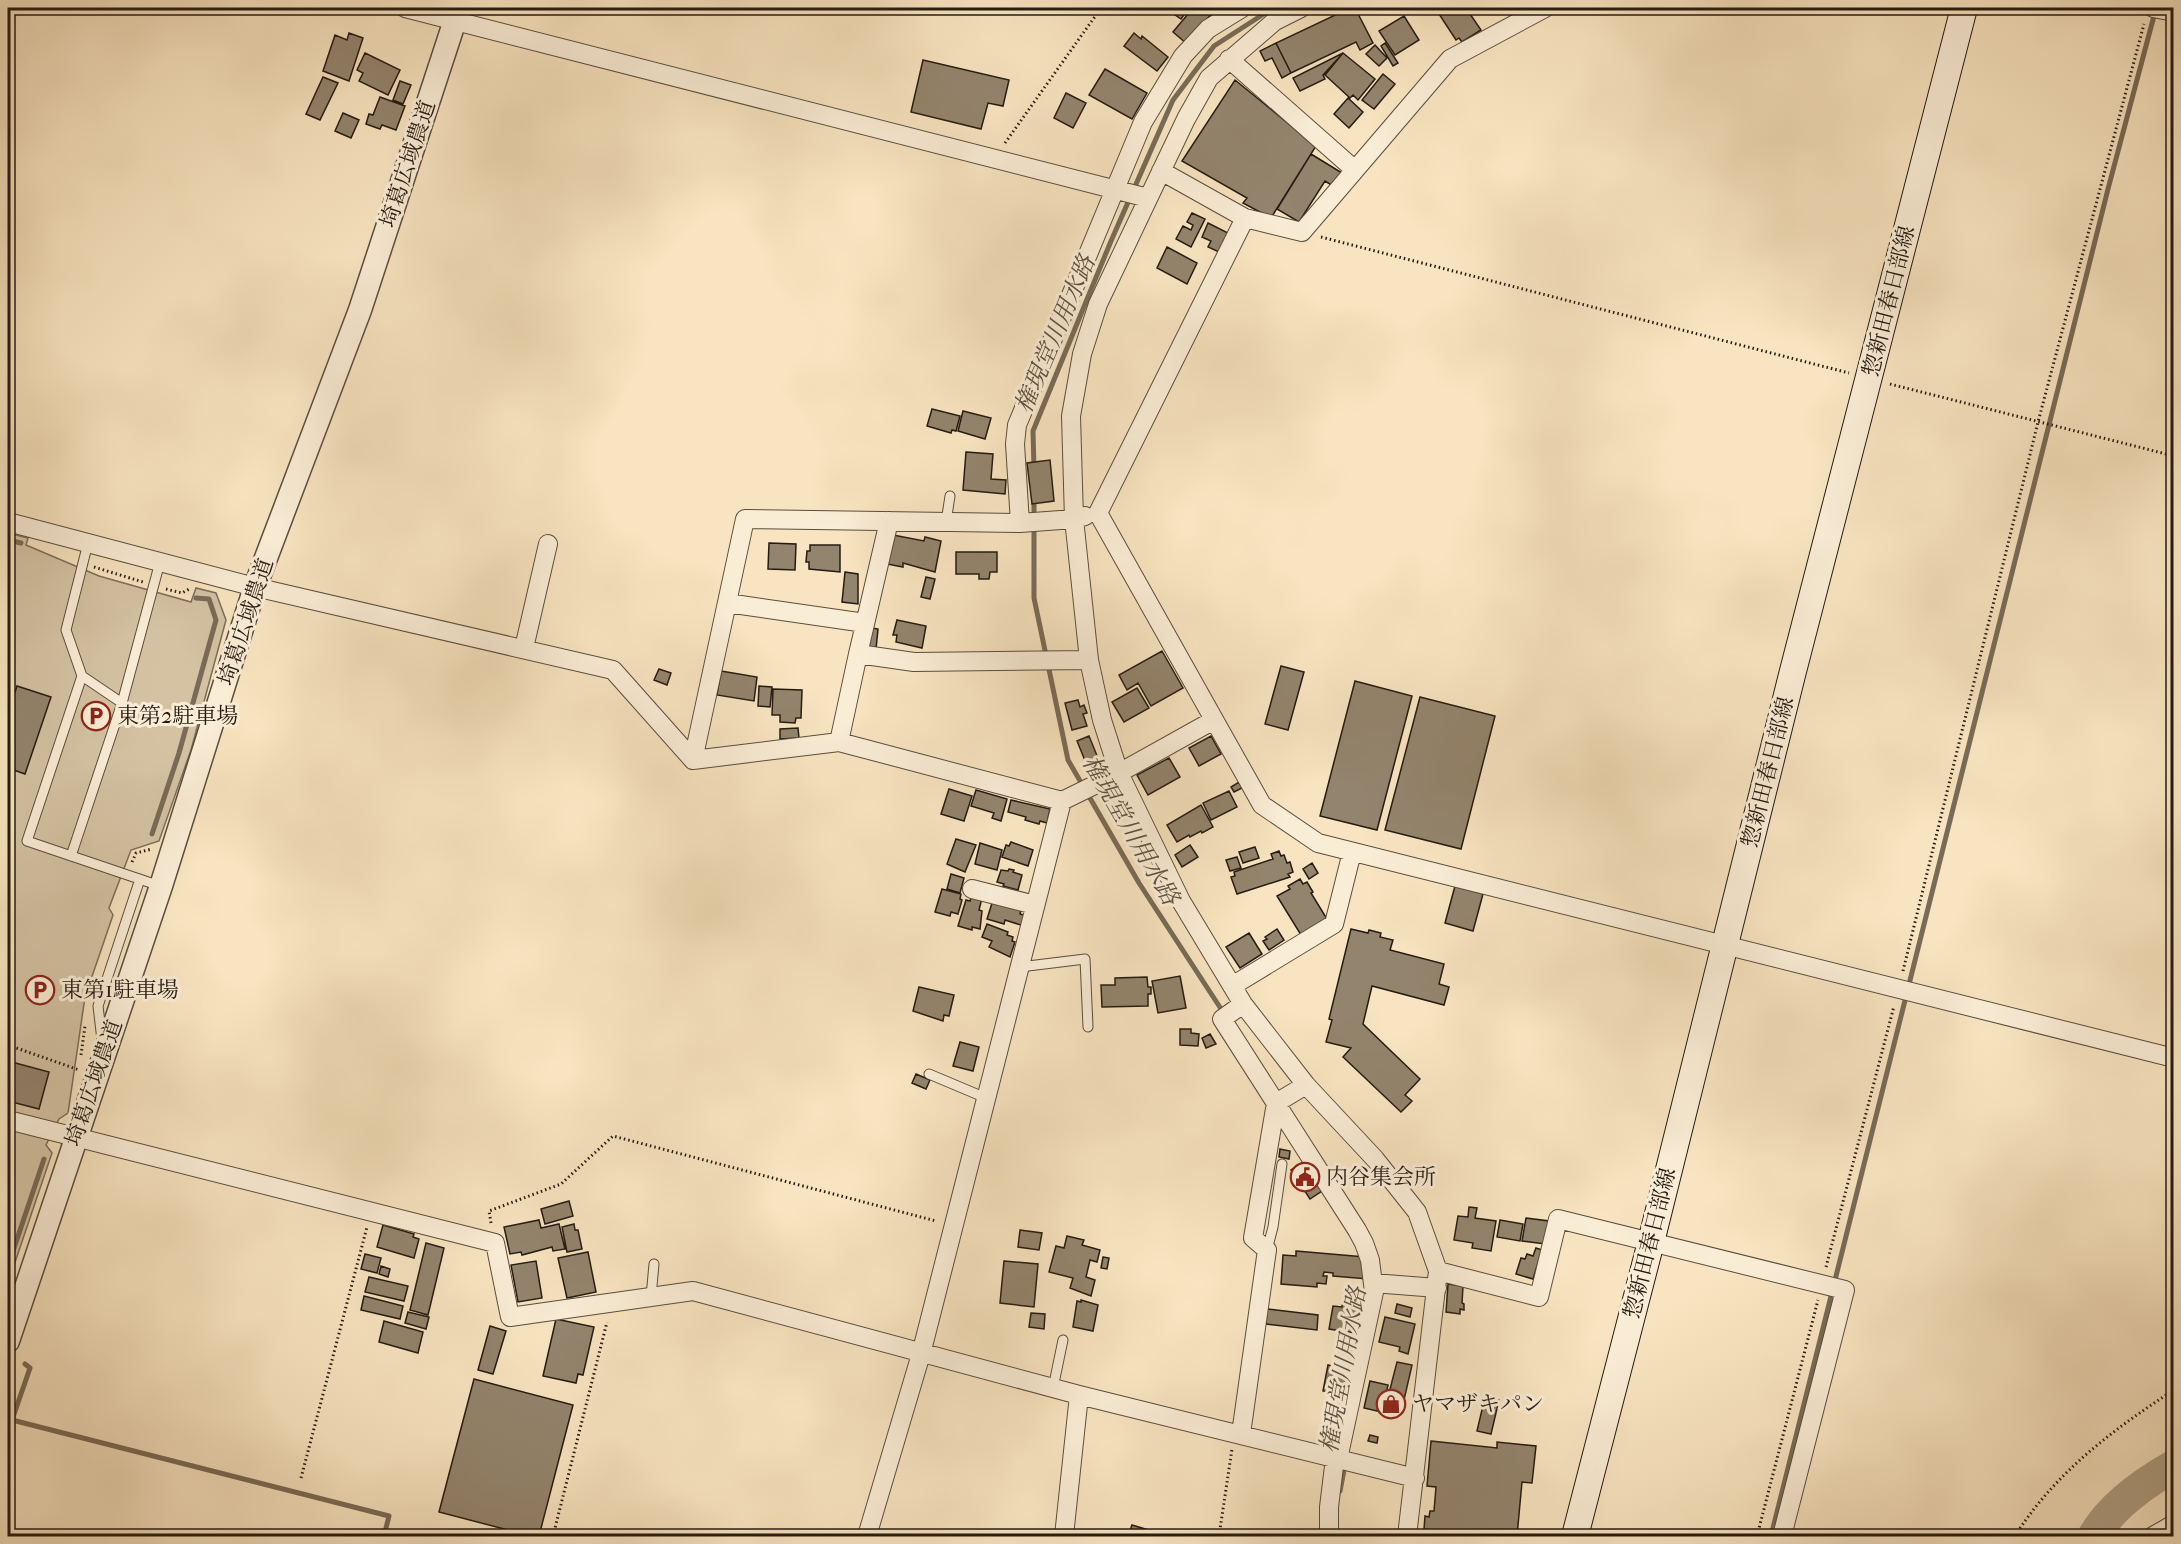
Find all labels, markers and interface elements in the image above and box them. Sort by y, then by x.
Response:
street label: 埼葛広域農道 [375,97,441,231]
street label: 惣新田春日部線 [1858,223,1920,379]
water label: 権現堂川用水路 [1009,249,1101,417]
street label: 埼葛広域農道 [213,555,279,689]
street label: 惣新田春日部線 [1737,694,1799,850]
parking icon: 東第2駐車場 [80,700,112,732]
place label: 東第2駐車場 [117,703,238,729]
water label: 権現堂川用水路 [1077,750,1186,911]
parking icon: 東第1駐車場 [24,974,56,1006]
place label: 東第1駐車場 [61,977,179,1003]
street label: 埼葛広域農道 [60,1016,128,1150]
public building icon: 内谷集会所 [1289,1161,1321,1193]
place label: 内谷集会所 [1326,1164,1436,1190]
street label: 惣新田春日部線 [1619,1165,1681,1321]
water label: 権現堂川用水路 [1315,1283,1372,1455]
shop icon: ヤマザキパン [1375,1388,1407,1420]
place label: ヤマザキパン [1412,1391,1544,1417]

